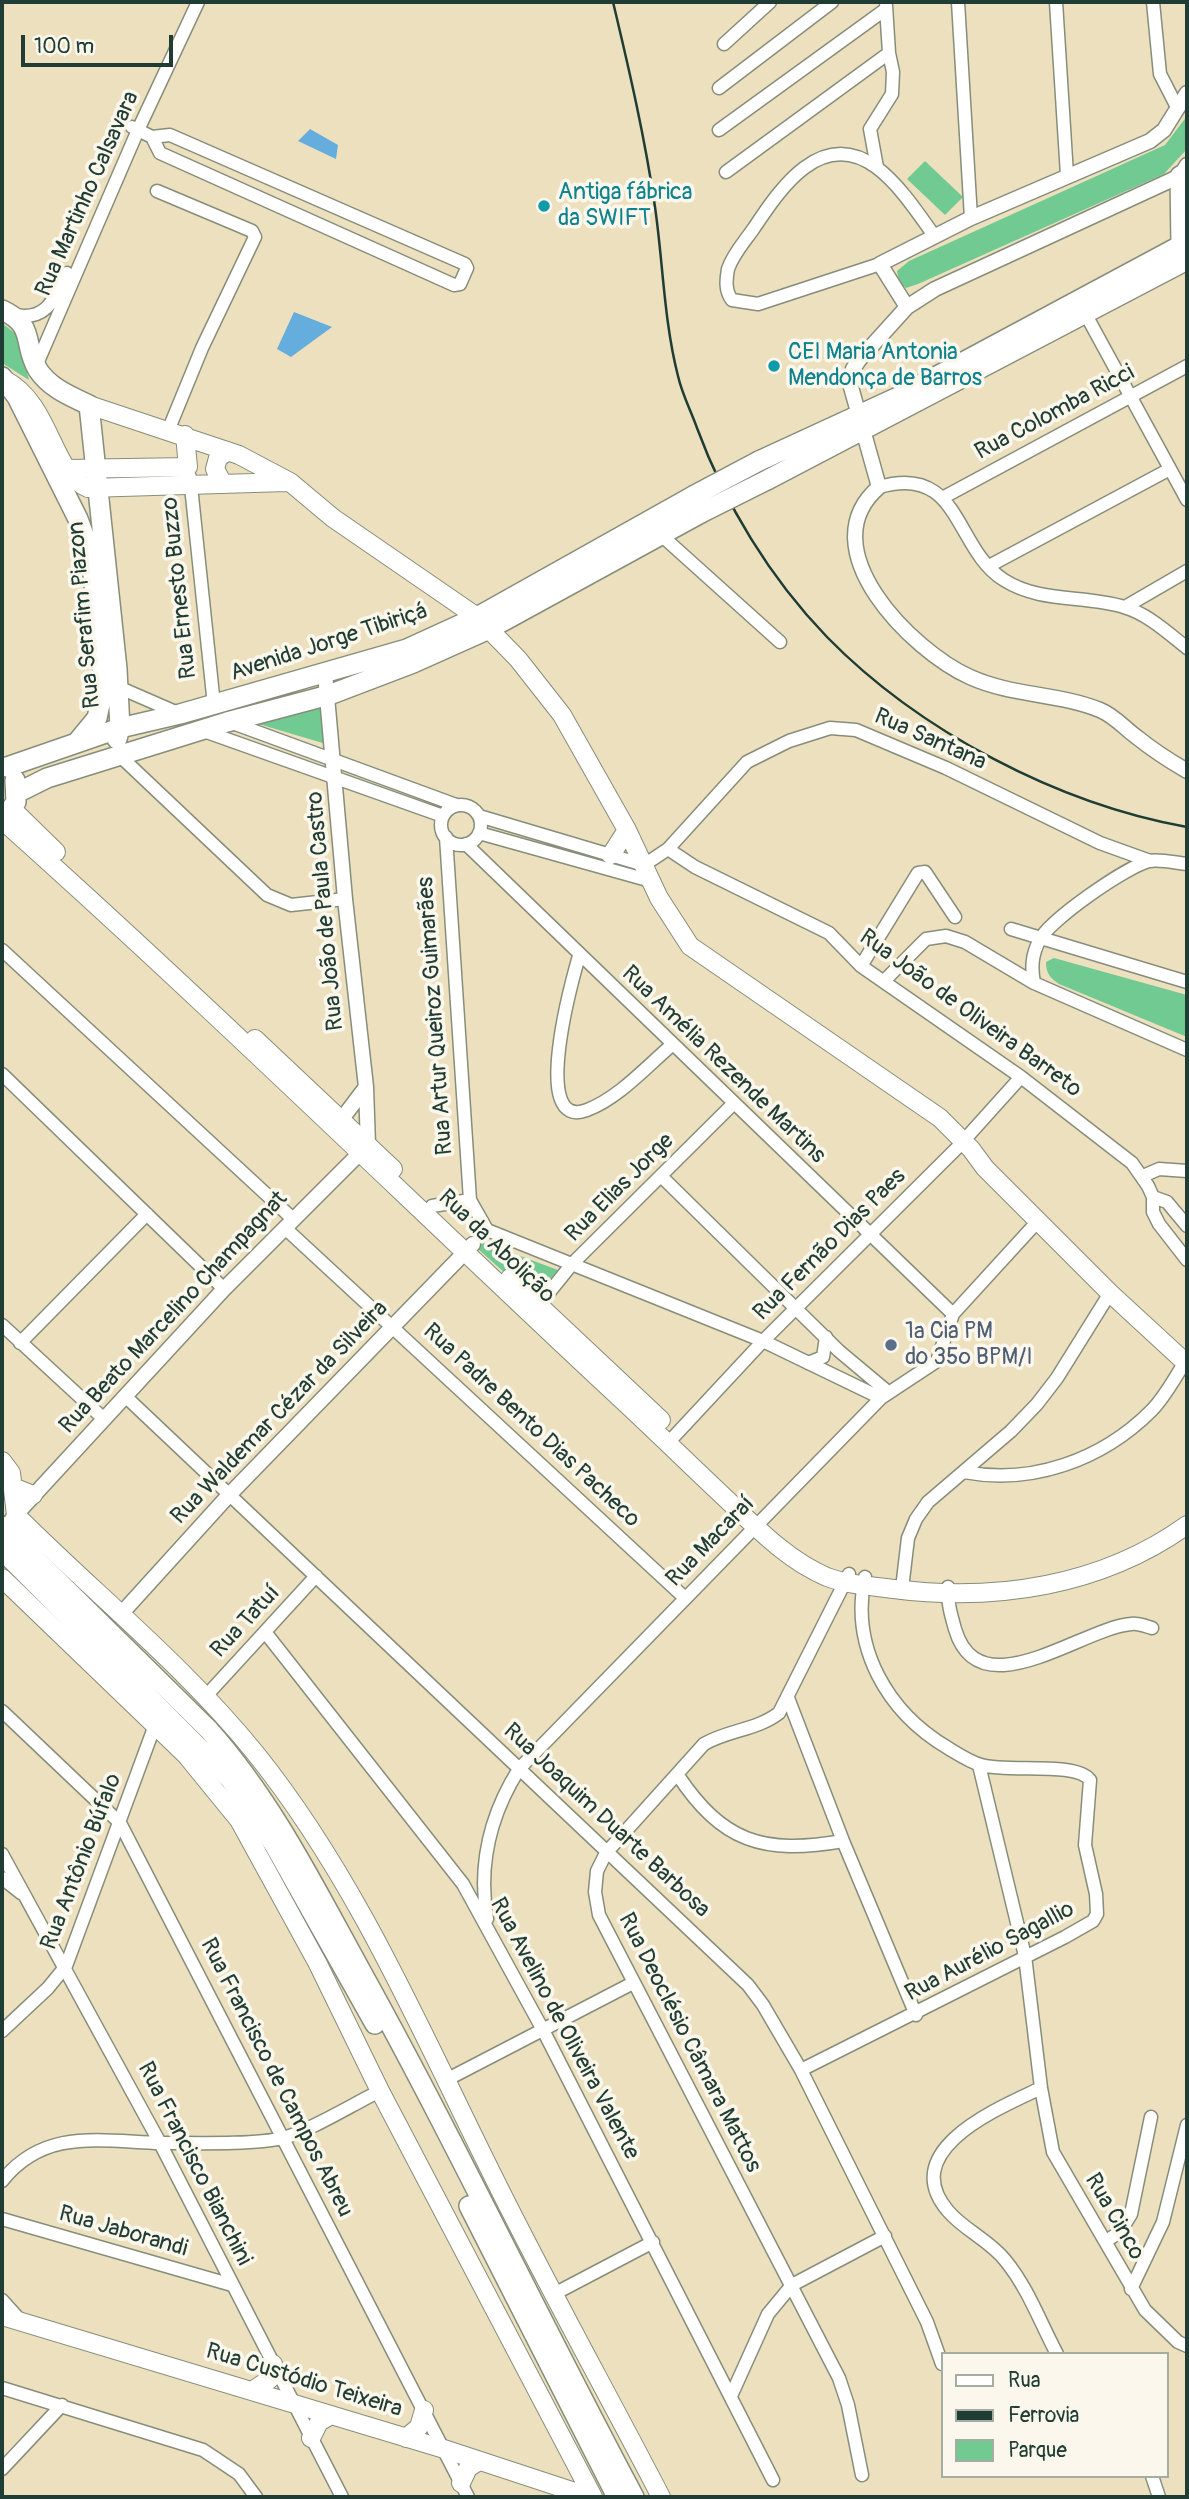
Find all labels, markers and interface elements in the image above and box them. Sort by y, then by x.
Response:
scale bar [24,21,177,65]
text: 100 m [34,33,94,60]
street label: Rua Martinho Calsavara [30,87,146,301]
place label: Antiga fábrica da SWIFT [558,179,692,233]
marker: Antiga fábrica da SWIFT [536,198,552,214]
place label: CEI Maria Antonia Mendonça de Barros [788,339,982,393]
marker: CEI Maria Antonia Mendonça de Barros [766,358,782,374]
street label: Rua Colomba Ricci [971,359,1139,467]
street label: Rua Ernesto Buzzo [157,496,203,680]
street label: Rua Serafim Piazon [63,520,107,710]
street label: Avenida Jorge Tibiriçá [227,598,431,688]
street label: Rua Santana [870,703,990,777]
street label: Rua João de Paula Castro [302,790,350,1032]
street label: Rua Artur Queiroz Guimarães [413,876,459,1156]
street label: Rua João de Oliveira Barreto [853,924,1087,1104]
street label: Rua Amélia Rezende Martins [615,960,831,1170]
street label: Rua Elias Jorge [560,1128,680,1248]
street label: Rua Fernão Dias Paes [748,1163,912,1327]
street label: Rua da Abolição [432,1184,560,1310]
street label: Rua Beato Marcelino Champagnat [54,1186,294,1440]
street label: Rua Waldemar Cézar da Silveira [166,1295,394,1531]
street label: Rua Padre Bento Dias Pacheco [417,1318,645,1534]
place label: 1ª Cia PM do 35º BPM/I [905,1318,1033,1372]
marker: 1ª Cia PM do 35º BPM/I [883,1337,899,1353]
street label: Rua Macaraí [661,1491,761,1593]
street label: Rua Tatuí [205,1580,287,1664]
street label: Rua Joaquim Duarte Barbosa [497,1718,715,1924]
street label: Rua Antônio Búfalo [36,1770,128,1954]
street label: Rua Avelino de Oliveira Valente [483,1893,645,2165]
street label: Rua Aurélio Sagallio [901,1896,1079,2008]
street label: Rua Deoclésio Câmara Mattos [611,1909,767,2177]
street label: Rua Francisco de Campos Abreu [194,1934,358,2222]
street label: Rua Francisco Bianchini [131,2058,257,2270]
street label: Rua Cinco [1078,2169,1150,2265]
street label: Rua Jaborandi [56,2200,190,2264]
street label: Rua Custódio Teixeira [203,2338,405,2424]
legend [940,2352,1168,2478]
text: Rua [1008,2367,1041,2394]
text: Ferrovia [1008,2402,1079,2429]
text: Parque [1008,2437,1067,2464]

